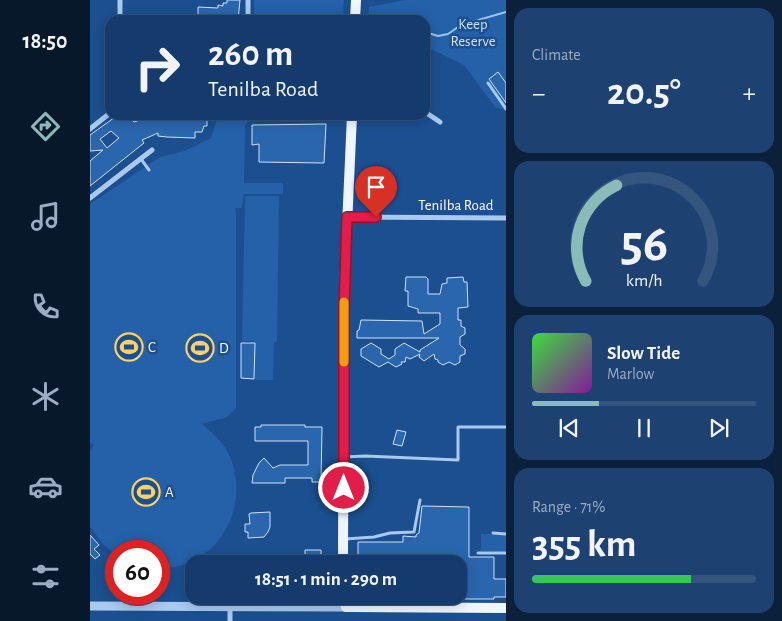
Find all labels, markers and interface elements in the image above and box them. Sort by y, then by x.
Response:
park label: Keep Reserve [450,17,496,49]
text: 18:50 [23,30,67,52]
icon: right [125,35,190,100]
text: 260 m [208,37,293,72]
text: Climate [532,47,581,63]
text: 20.5° [607,74,681,112]
text: Tenilba Road [208,78,318,100]
text: − [532,80,545,108]
text: + [743,80,756,108]
icon: directions [28,109,63,144]
pin [355,166,397,217]
icon: arrive [362,173,390,201]
street label: Tenilba Road [418,198,494,213]
icon: music [28,199,63,234]
text: 56 [620,218,668,270]
text: km/h [626,272,662,290]
icon: phone [28,289,63,324]
sports icon: C [114,332,144,362]
sports icon: D [185,333,215,363]
place label: C [148,340,156,355]
place label: D [219,341,229,356]
text: Slow Tide [607,344,680,363]
text: Marlow [607,366,654,382]
icon: climate [28,379,63,414]
icon: previous [555,414,583,442]
icon: pause [630,414,658,442]
icon: next [705,414,733,442]
position arrow [317,461,369,513]
icon: car [28,469,63,504]
sports icon: A [131,477,161,507]
place label: A [165,485,174,500]
text: Range · 71% [532,499,606,515]
text: 355 km [532,526,636,564]
speed limit sign: 60 [105,540,170,605]
icon: filters [28,559,63,594]
text: 18:51 · 1 min · 290 m [255,570,397,589]

